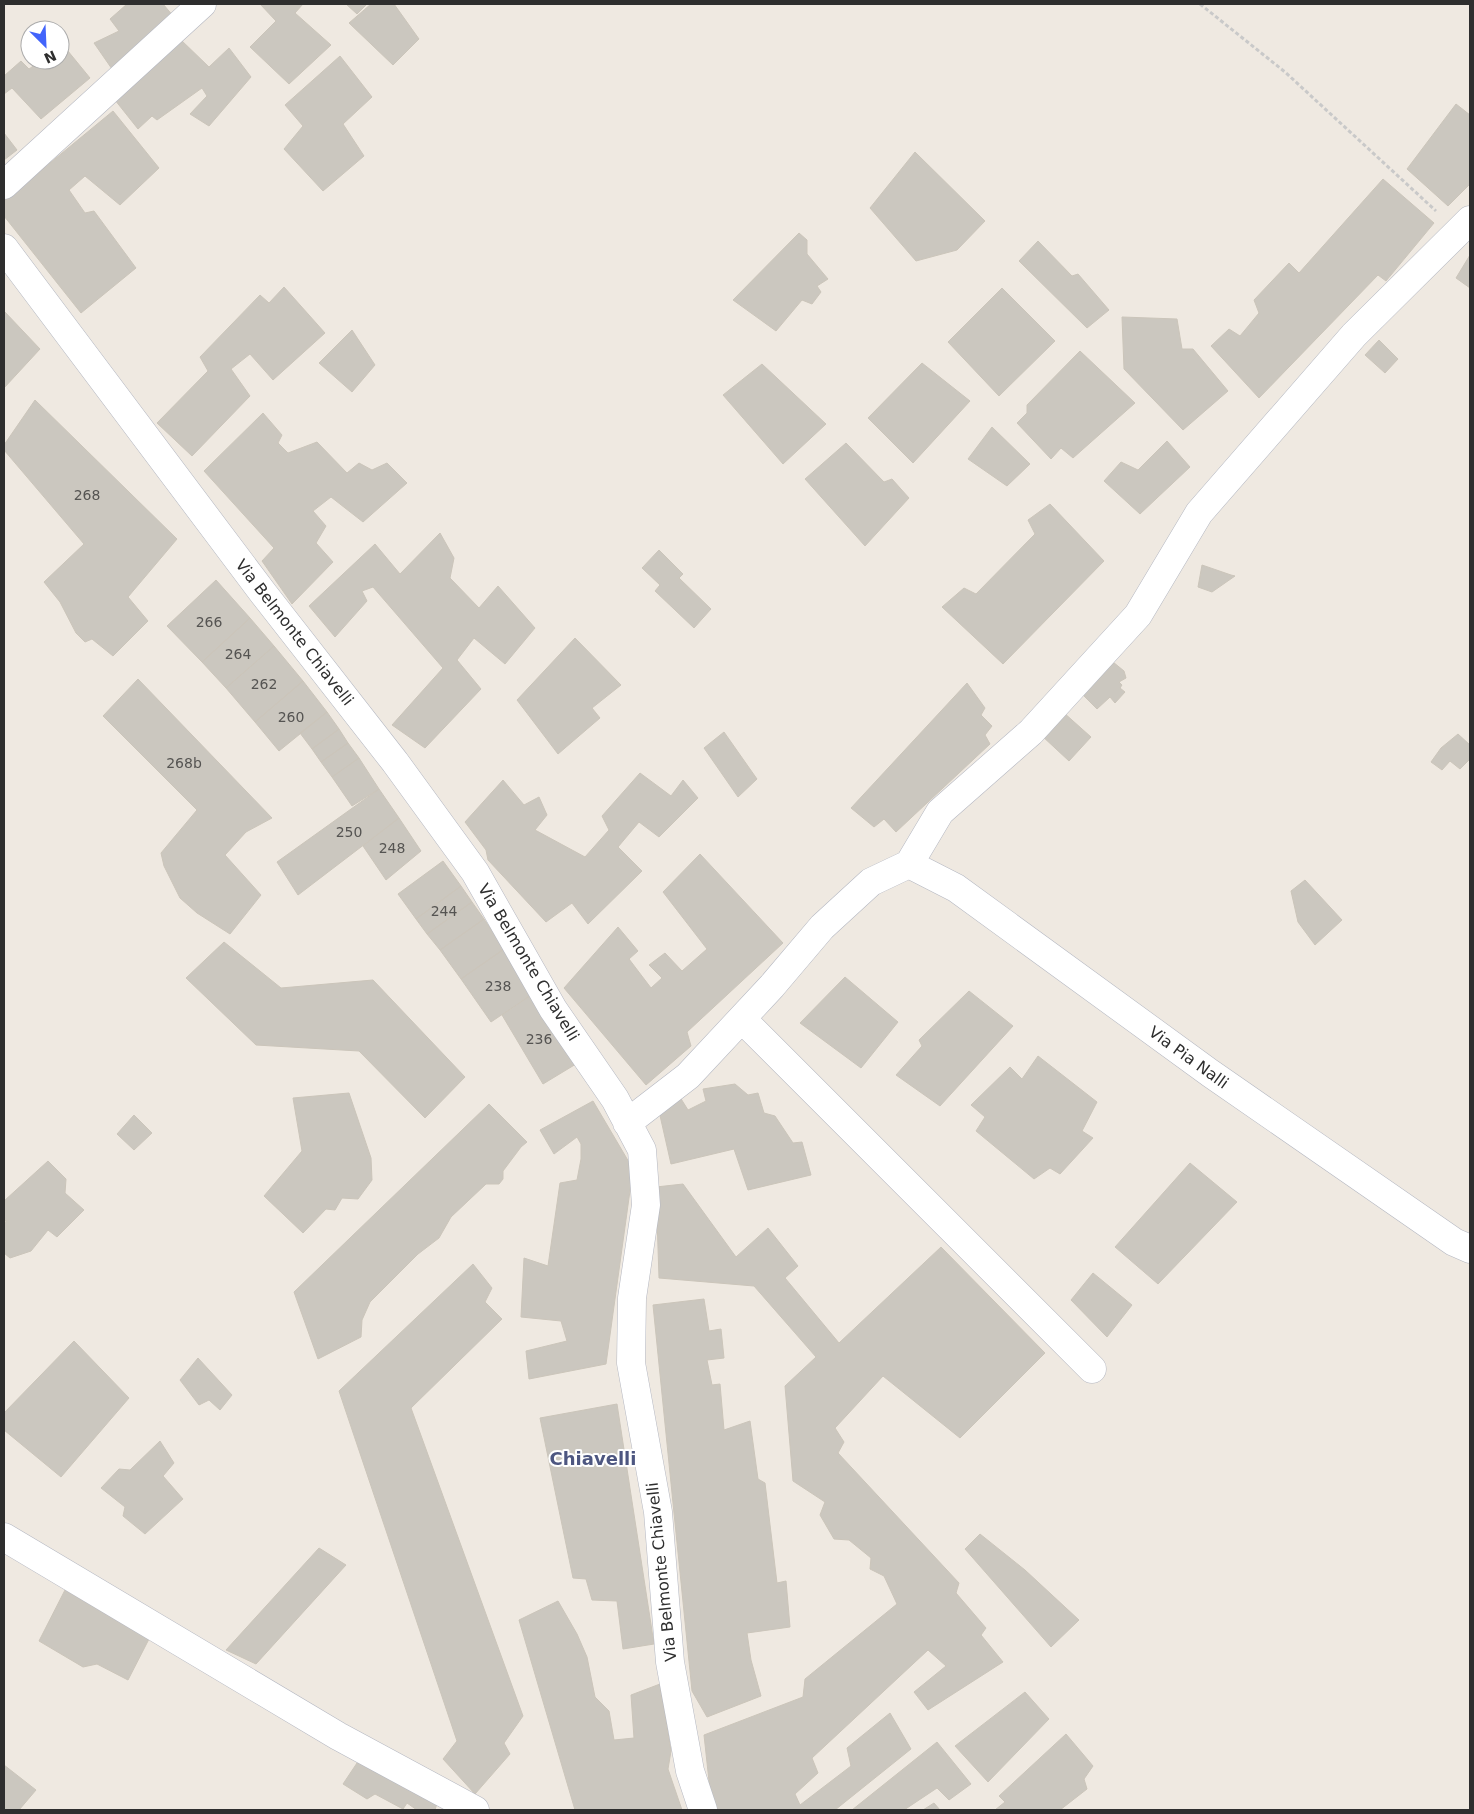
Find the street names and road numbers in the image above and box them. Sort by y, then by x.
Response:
street label: Via Belmonte Chiavelli [232,555,358,709]
street label: Via Belmonte Chiavelli [474,880,583,1044]
street label: Via Pia Nalli [1145,1022,1232,1093]
street label: Via Belmonte Chiavelli [643,1481,680,1663]

